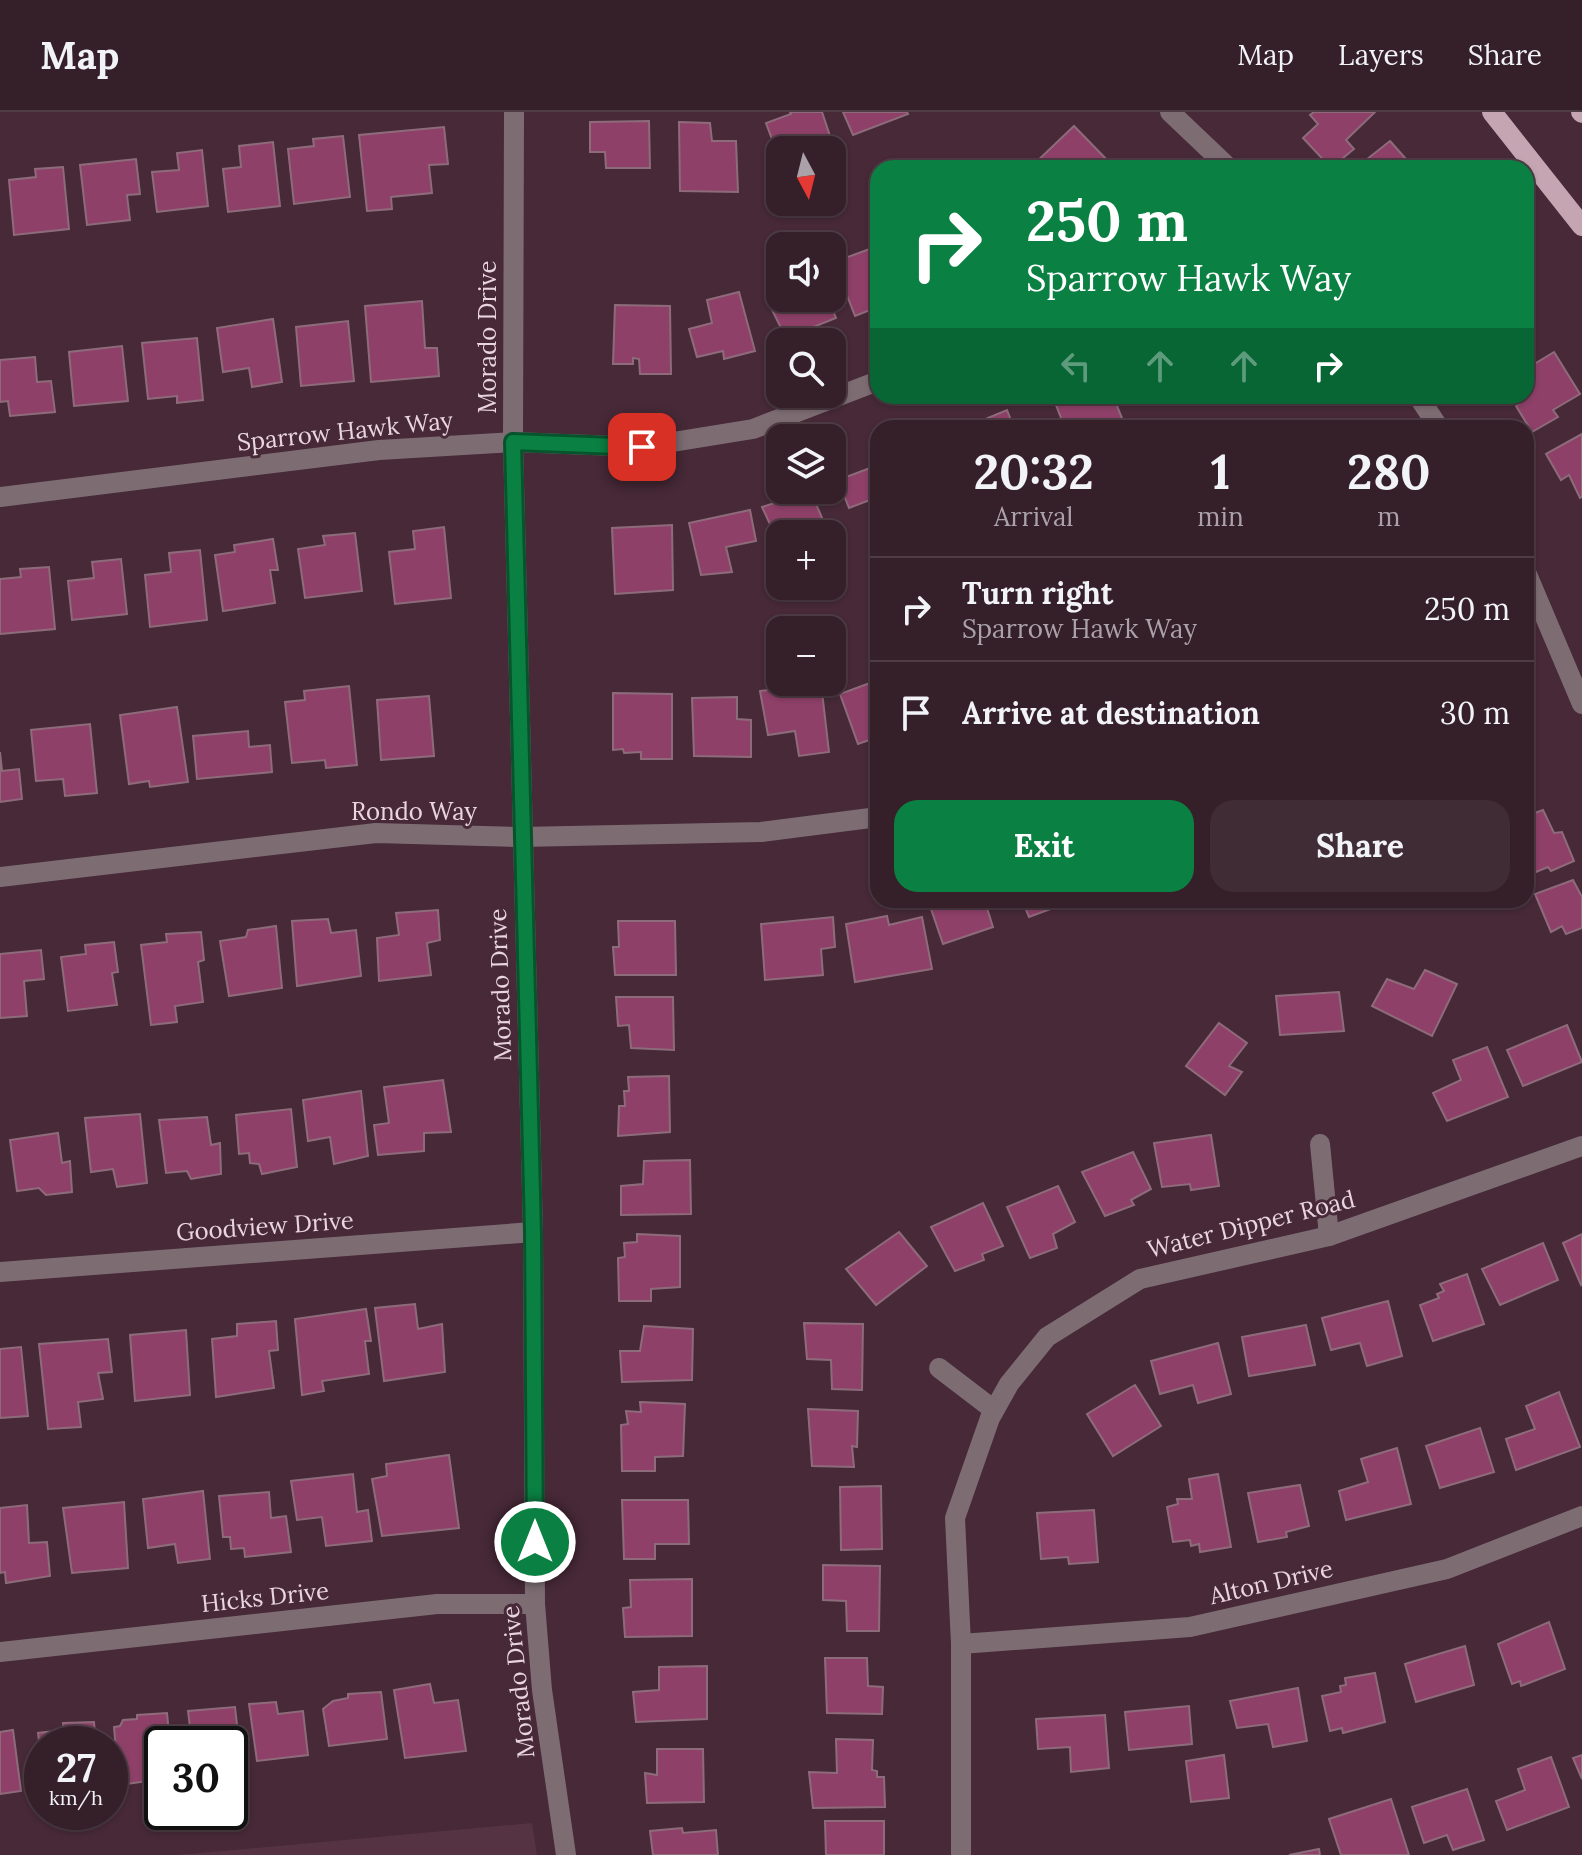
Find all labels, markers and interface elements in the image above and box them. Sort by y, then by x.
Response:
text: Map [40,31,119,79]
text: Map [1237,37,1294,73]
text: Layers [1338,37,1424,73]
text: Share [1468,37,1542,73]
north arrow [766,136,846,216]
map controls [766,136,846,696]
text: 250 m [1026,185,1188,256]
icon: right [894,192,998,296]
button: sound [766,232,846,312]
text: Sparrow Hawk Way [1026,255,1351,301]
street label: Morado Drive [472,260,503,414]
button: search [766,328,846,408]
icon: left [1054,344,1098,388]
icon: ahead [1138,344,1182,388]
icon: ahead [1222,344,1266,388]
icon: right [1306,344,1350,388]
street label: Sparrow Hawk Way [236,404,455,458]
pin [608,413,676,481]
button: layers [766,424,846,504]
icon: arrive [620,425,664,469]
text: 20:32 [973,441,1094,502]
text: 1 [1211,441,1230,502]
text: 280 [1347,441,1431,502]
text: Arrival [994,500,1073,533]
text: min [1197,500,1244,533]
text: m [1377,500,1400,533]
button: + [766,520,846,600]
text: Turn right [962,574,1113,612]
icon: right [894,587,938,631]
text: 250 m [1424,590,1510,628]
text: Sparrow Hawk Way [962,612,1197,645]
button: − [766,616,846,696]
icon: arrive [894,691,938,735]
text: Arrive at destination [962,694,1260,732]
text: 30 m [1440,694,1510,732]
street label: Rondo Way [351,796,477,827]
button: Exit [894,800,1194,892]
button: Share [1210,800,1510,892]
street label: Morado Drive [482,908,518,1062]
street label: Water Dipper Road [1144,1183,1358,1265]
street label: Goodview Drive [175,1204,355,1248]
position arrow [493,1500,577,1584]
street label: Alton Drive [1205,1553,1336,1611]
street label: Hicks Drive [200,1575,330,1619]
street label: Morado Drive [495,1604,541,1760]
speed limit sign: 30 [144,1726,248,1830]
text: 27 [56,1742,96,1793]
text: km/h [49,1785,103,1810]

